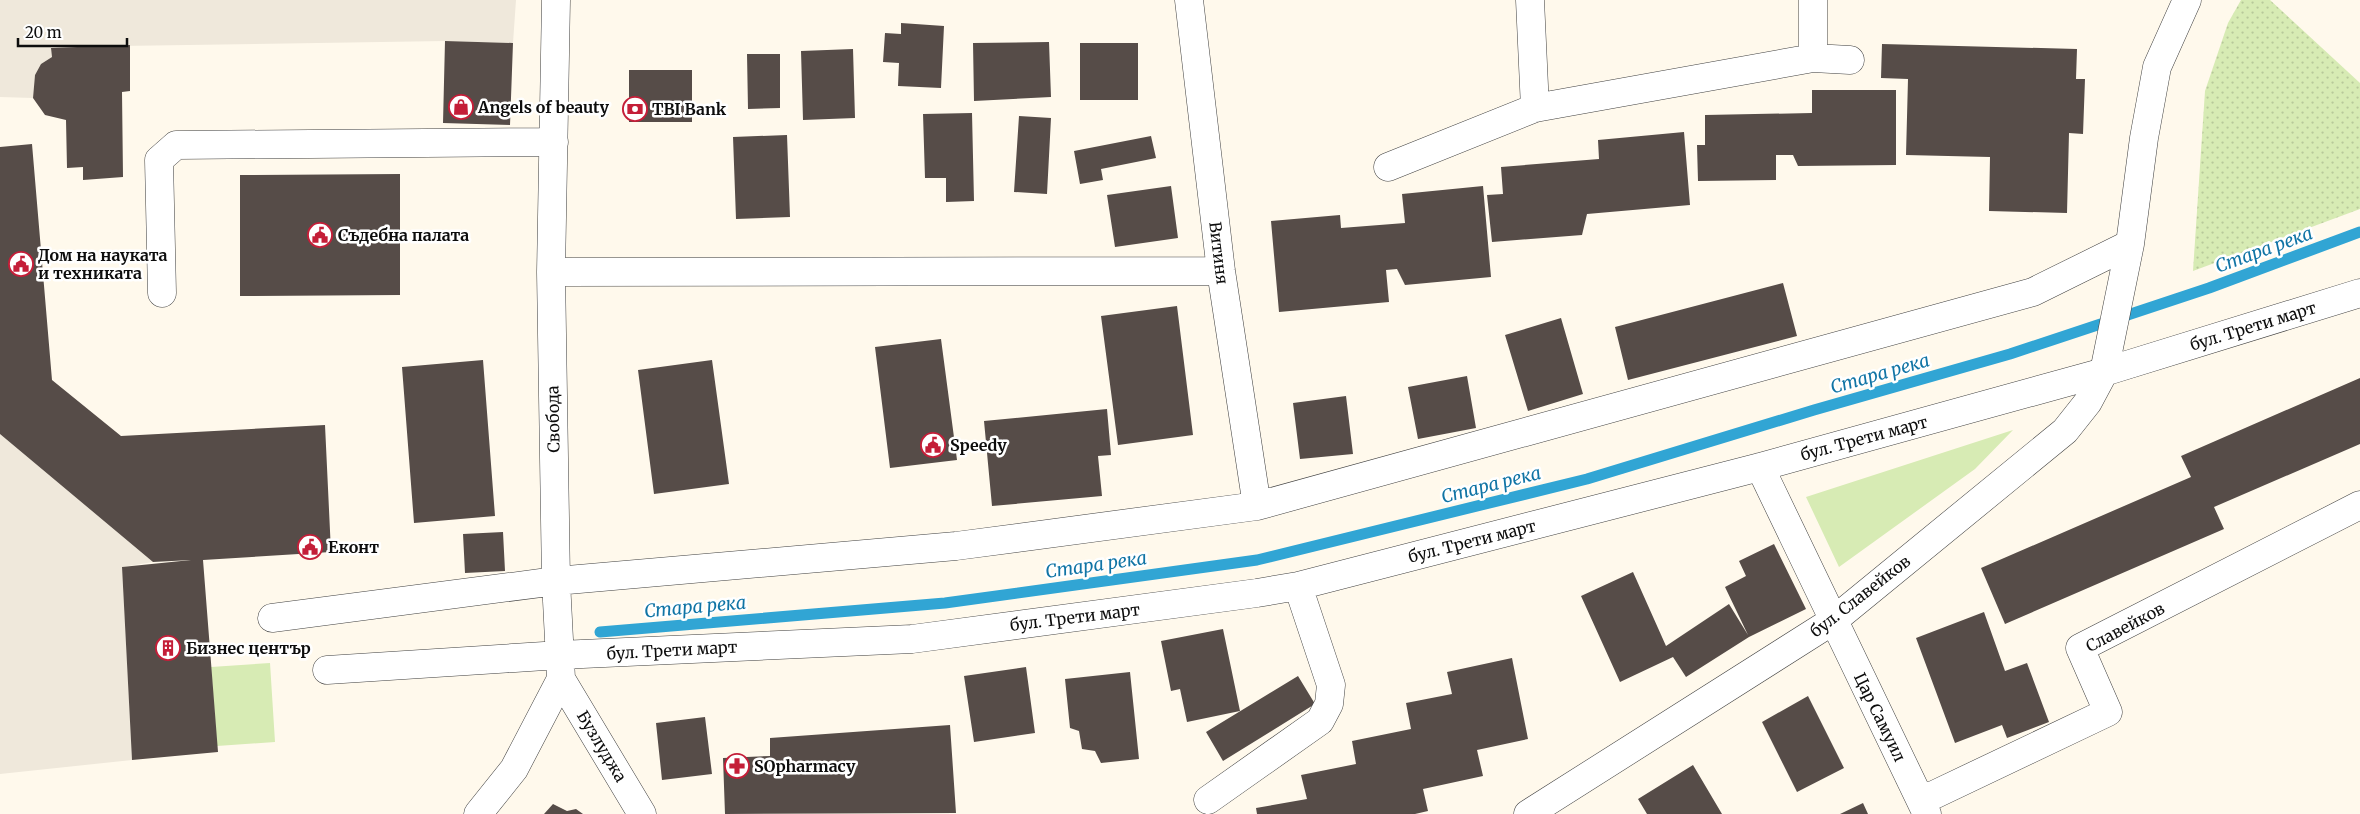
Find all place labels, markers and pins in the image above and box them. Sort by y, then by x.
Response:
shop icon: Angels of beauty [448,94,474,120]
bank icon: TBI Bank [622,96,648,122]
place label: Angels of beauty [477,97,610,117]
place label: TBI Bank [652,99,727,119]
public building icon: Съдебна палата [307,222,333,248]
place label: Съдебна палата [338,225,469,245]
place label: Дом на науката и техниката [38,245,167,283]
public building icon: Дом на науката и техниката [8,251,34,277]
public building icon: Speedy [920,432,946,458]
place label: Speedy [950,435,1007,455]
public building icon: Еконт [297,534,323,560]
place label: Еконт [328,537,379,557]
building icon: Бизнес център [155,635,181,661]
place label: Бизнес център [186,638,311,658]
pharmacy icon: SOpharmacy [724,753,750,779]
place label: SOpharmacy [754,756,856,776]

